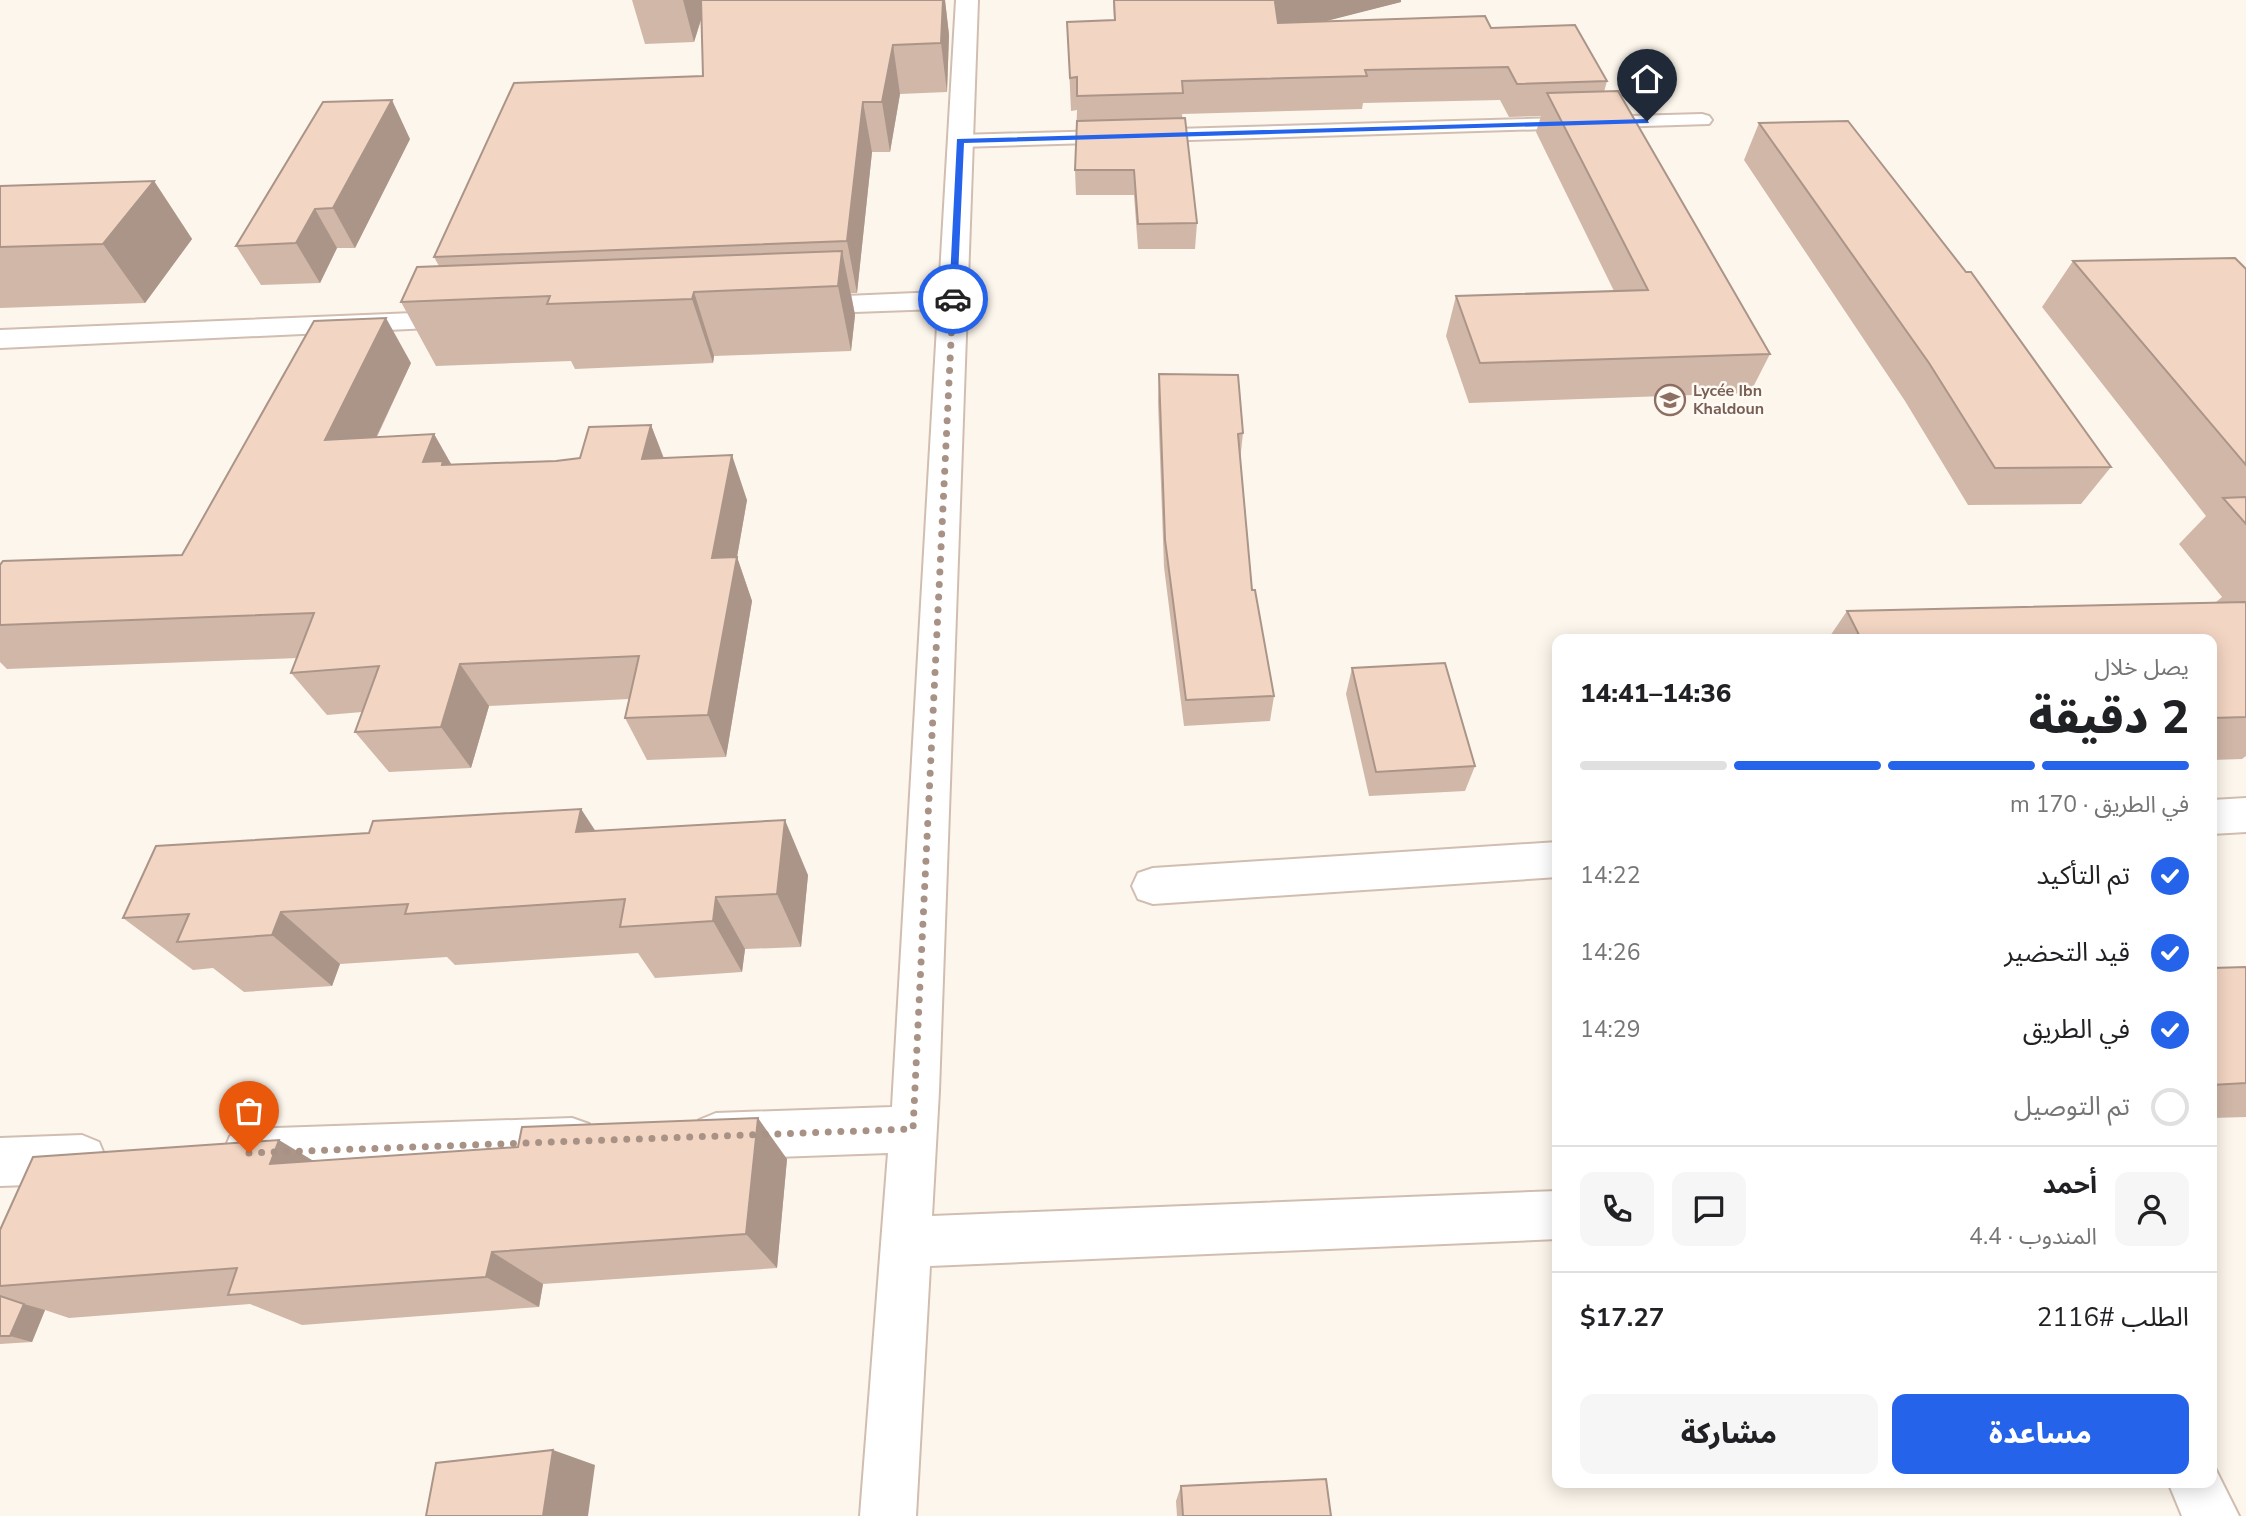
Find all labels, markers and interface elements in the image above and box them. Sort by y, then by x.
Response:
pin [1617,49,1677,121]
icon: home [1628,60,1666,98]
courier [918,264,988,334]
icon: car [934,280,972,318]
place label: Lycée Ibn Khaldoun [1693,380,1764,420]
school or university icon: Lycée Ibn Khaldoun [1653,383,1687,417]
text: يصل خلال [2094,652,2189,683]
text: 14:36–14:41 [1580,676,1731,711]
text: 2 دقيقة [2028,686,2189,749]
text: في الطريق · 170 m [2010,789,2189,820]
icon: check [2151,857,2189,895]
text: تم التأكيد [2037,858,2130,893]
text: 14:22 [1580,860,1640,891]
icon: check [2151,934,2189,972]
text: قيد التحضير [2004,935,2130,970]
text: 14:26 [1580,937,1640,968]
icon: check [2151,1011,2189,1049]
text: في الطريق [2023,1012,2130,1047]
text: 14:29 [1580,1014,1640,1045]
pin [219,1081,279,1153]
text: تم التوصيل [2014,1089,2130,1124]
icon: bag [230,1092,268,1130]
text: أحمد [2043,1167,2097,1202]
button: phone [1580,1172,1654,1246]
button: chat [1672,1172,1746,1246]
button: person [2115,1172,2189,1246]
text: المندوب · 4.4 [1969,1221,2097,1252]
text: $17.27 [1580,1300,1664,1335]
text: الطلب #2116 [2037,1300,2189,1335]
button: مشاركة [1580,1394,1878,1474]
button: مساعدة [1892,1394,2189,1474]

